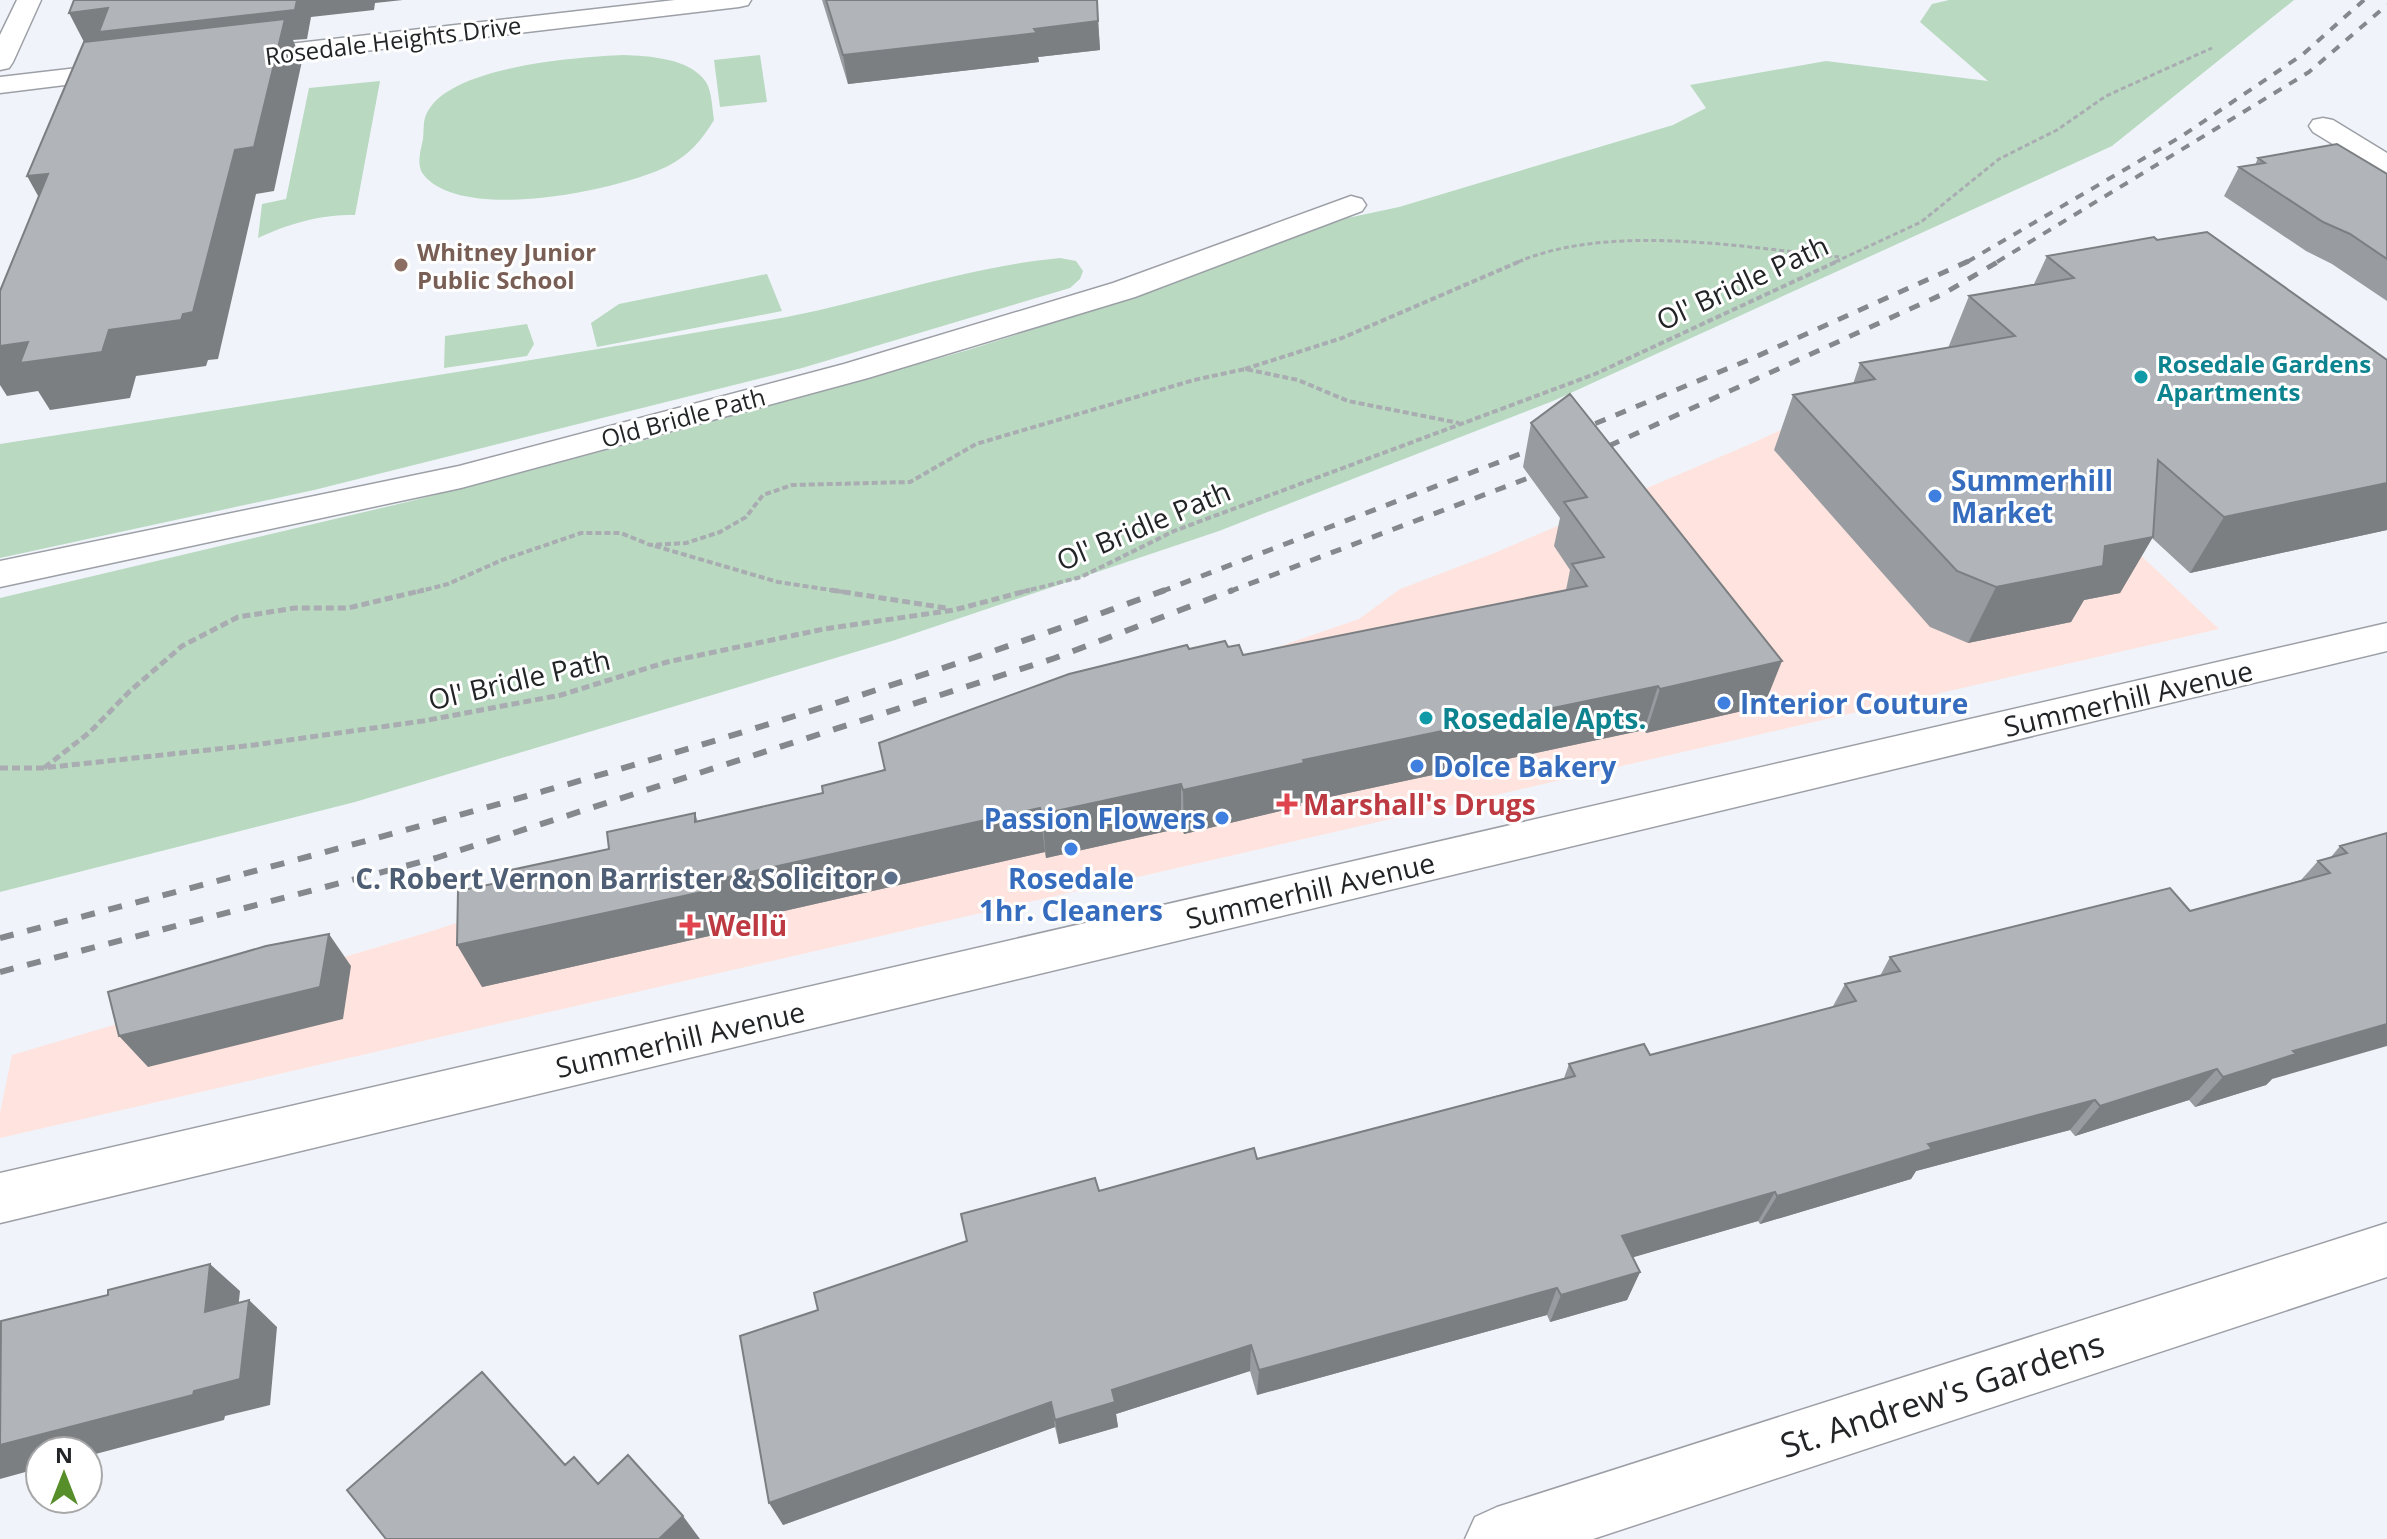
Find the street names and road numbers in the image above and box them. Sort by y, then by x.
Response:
street label: Rosedale Heights Drive [263,8,523,72]
street label: Ol' Bridle Path [1650,226,1834,338]
street label: Old Bridle Path [597,379,769,455]
street label: Ol' Bridle Path [1050,471,1236,579]
street label: Ol' Bridle Path [424,640,614,718]
street label: Summerhill Avenue [2000,651,2256,745]
street label: Summerhill Avenue [1182,843,1438,937]
street label: Summerhill Avenue [552,992,808,1086]
street label: St. Andrew's Gardens [1774,1320,2110,1468]

